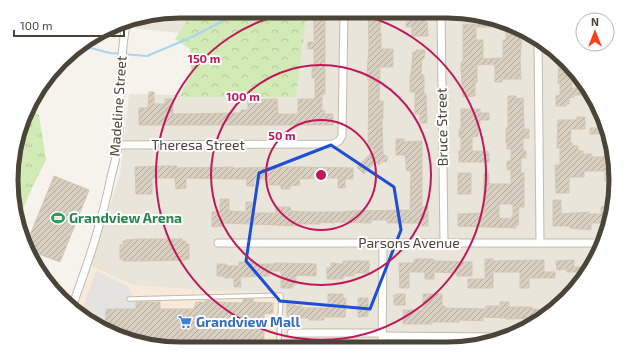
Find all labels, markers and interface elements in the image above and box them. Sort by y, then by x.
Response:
scale bar [14,12,124,38]
north arrow [575,12,615,52]
text: N [591,15,599,28]
text: 100 m [20,18,52,32]
text: 150 m [188,51,220,65]
street label: Madeline Street [106,55,129,157]
street label: Bruce Street [432,88,451,166]
text: 100 m [226,89,260,103]
text: 50 m [268,128,296,142]
street label: Theresa Street [151,136,245,153]
centre of rings [314,168,328,182]
place label: Grandview Arena [69,209,182,226]
sports icon: Grandview Arena [50,210,66,226]
street label: Parsons Avenue [358,234,460,251]
place label: Grandview Mall [196,313,300,330]
supermarket icon: Grandview Mall [177,314,193,330]

